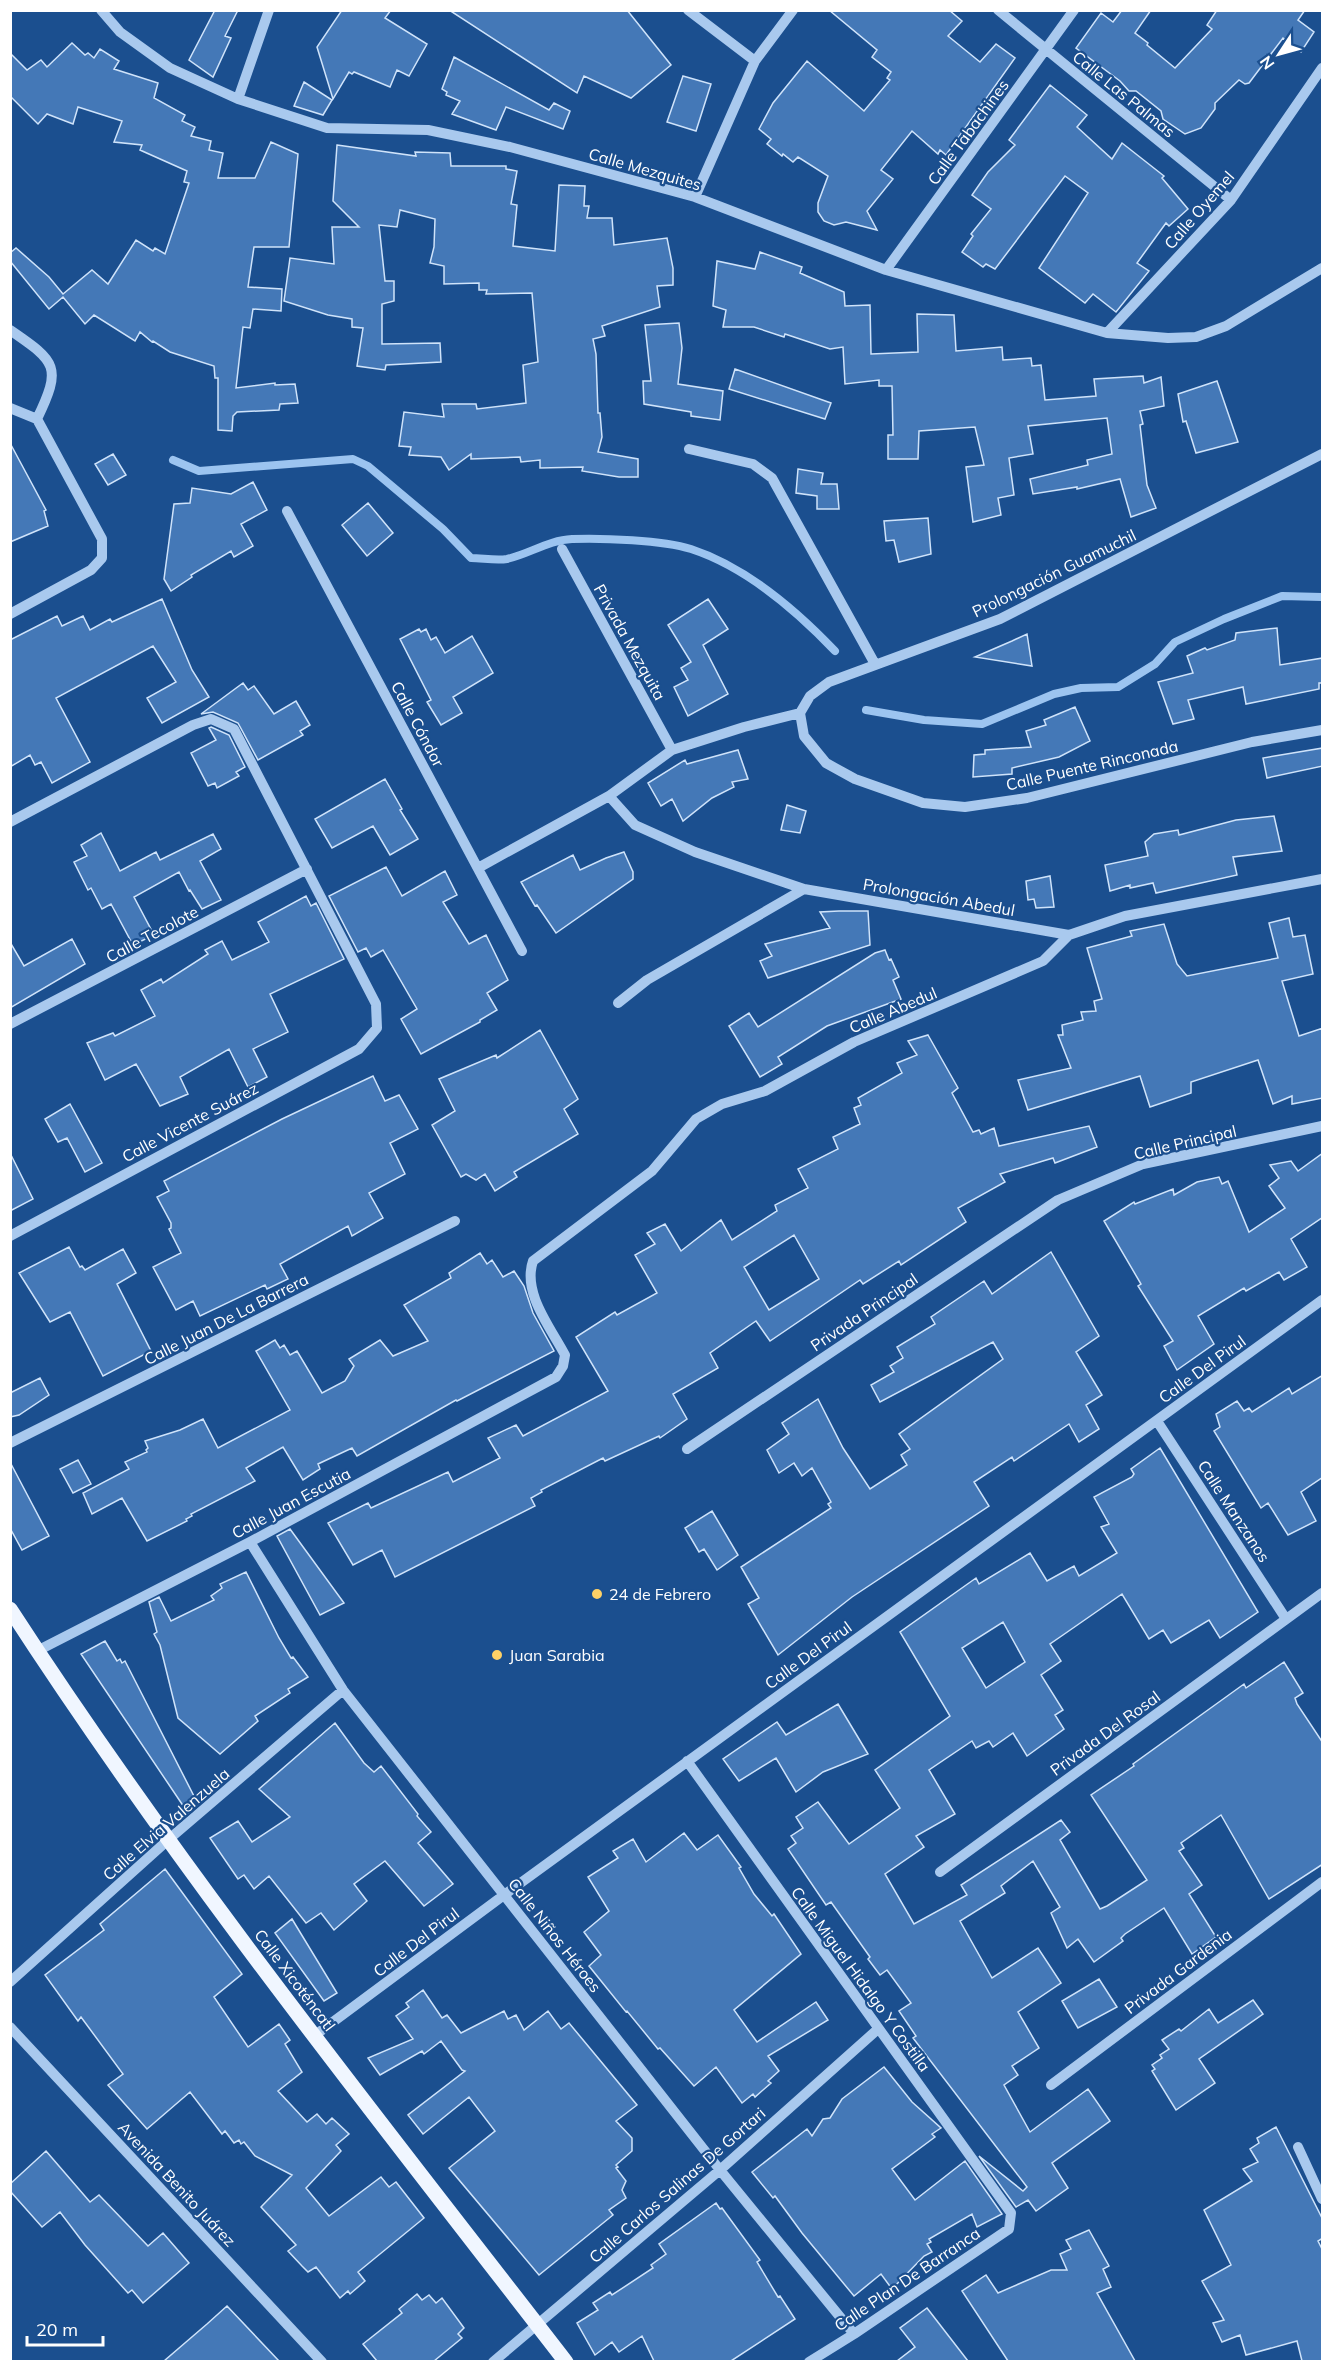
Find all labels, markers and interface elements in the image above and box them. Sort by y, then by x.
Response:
north arrow [1249,24,1309,84]
street label: Calle Las Palmas [1069,47,1179,142]
text: N [1255,52,1279,74]
street label: Calle Tabachines [923,75,1013,188]
street label: Calle Mezquites [586,143,704,195]
street label: Calle Oyemel [1160,167,1238,253]
street label: Prolongación Guamuchil [969,525,1139,621]
street label: Privada Mezquita [590,580,670,704]
street label: Calle Cóndor [387,678,449,770]
street label: Calle Puente Rinconada [1004,735,1180,795]
street label: Prolongación Abedul [862,874,1016,920]
street label: Calle Tecolote [102,901,202,967]
street label: Calle Abedul [846,983,940,1037]
street label: Calle Vicente Suárez [118,1078,262,1166]
street label: Calle Principal [1132,1120,1238,1164]
street label: Calle Juan De La Barrera [140,1269,312,1369]
street label: Privada Principal [807,1269,921,1355]
street label: Calle Del Pirul [1155,1331,1249,1407]
street label: Calle Manzanos [1194,1456,1274,1566]
street label: Calle Juan Escutia [228,1463,354,1543]
place label: 24 de Febrero [609,1584,711,1604]
marker: 24 de Febrero [590,1587,604,1601]
street label: Calle Del Pirul [761,1617,855,1693]
place label: Juan Sarabia [509,1645,605,1665]
marker: Juan Sarabia [490,1648,504,1662]
street label: Privada Del Rosal [1046,1686,1164,1780]
street label: Calle Elvia Valenzuela [99,1763,233,1885]
street label: Calle Niños Héroes [504,1874,606,1996]
street label: Calle Miguel Hidalgo Y Costilla [787,1883,935,2075]
street label: Calle Del Pirul [369,1903,463,1981]
street label: Privada Gardenia [1120,1924,1236,2018]
street label: Calle Xicoténcatl [250,1925,340,2035]
street label: Calle Carlos Salinas De Gortari [585,2103,769,2267]
street label: Avenida Benito Juárez [114,2117,240,2251]
street label: Calle Plan De Barranca [830,2223,984,2335]
scale bar [27,2309,104,2347]
text: 20 m [36,2318,78,2341]

